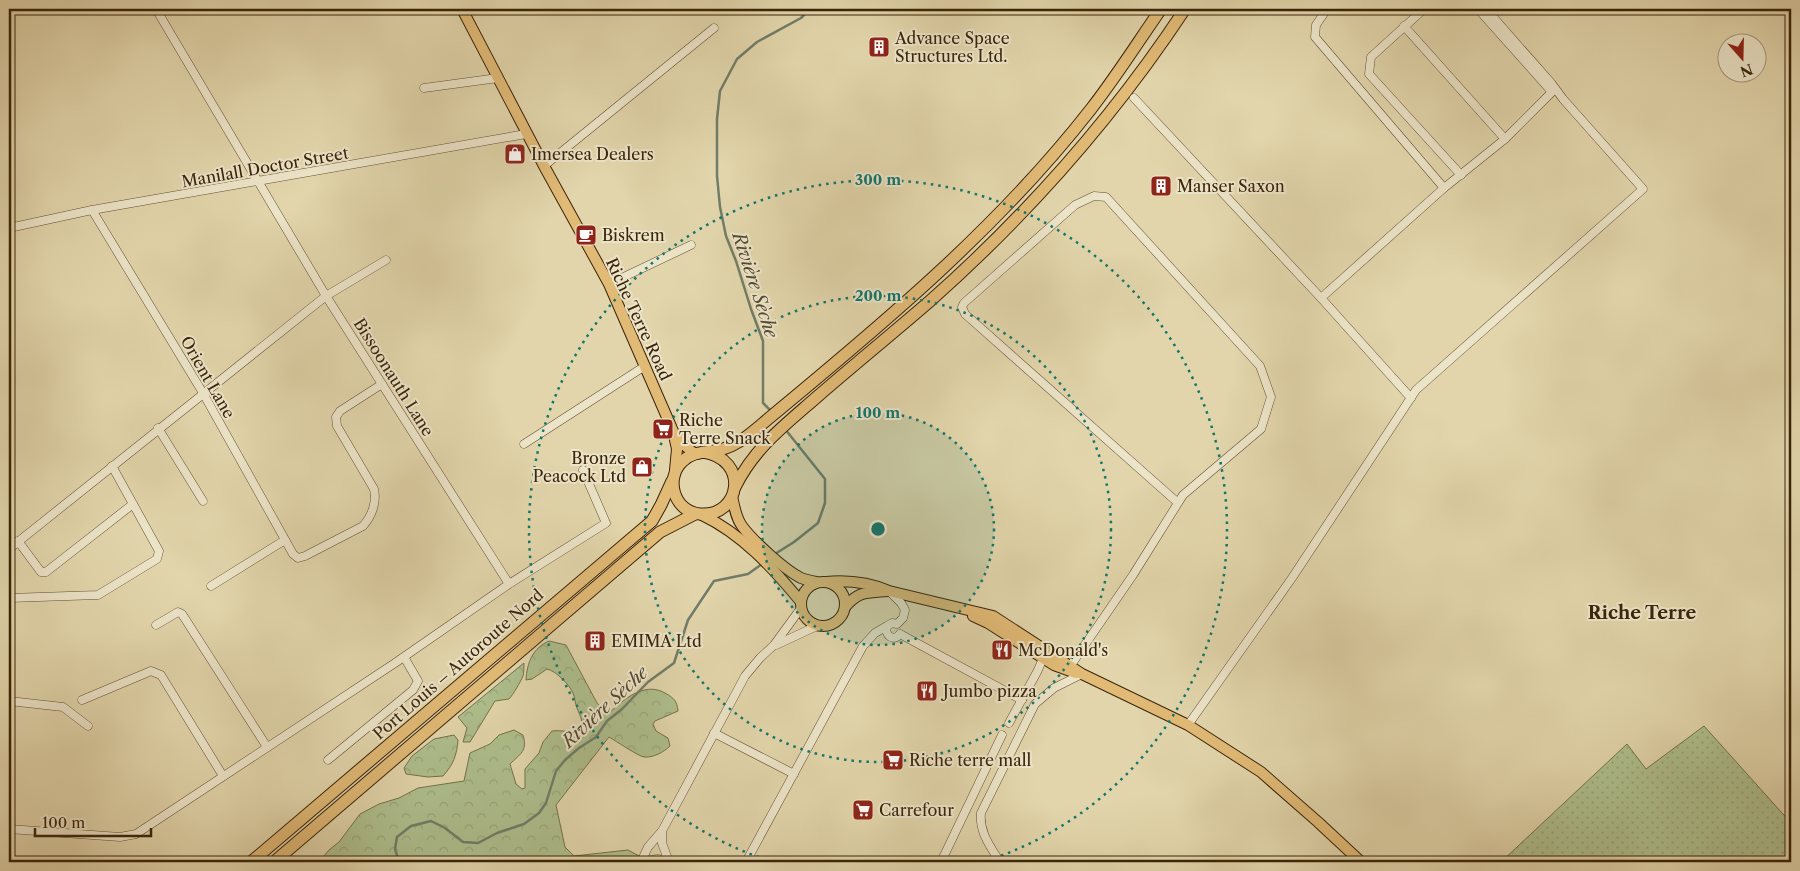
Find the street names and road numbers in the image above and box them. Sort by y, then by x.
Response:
street label: Manilall Doctor Street [180,142,350,192]
street label: Riche Terre Road [602,254,676,384]
street label: Bissoonauth Lane [350,314,438,440]
street label: Orient Lane [176,332,240,422]
street label: Port Louis – Autoroute Nord [369,584,548,743]

